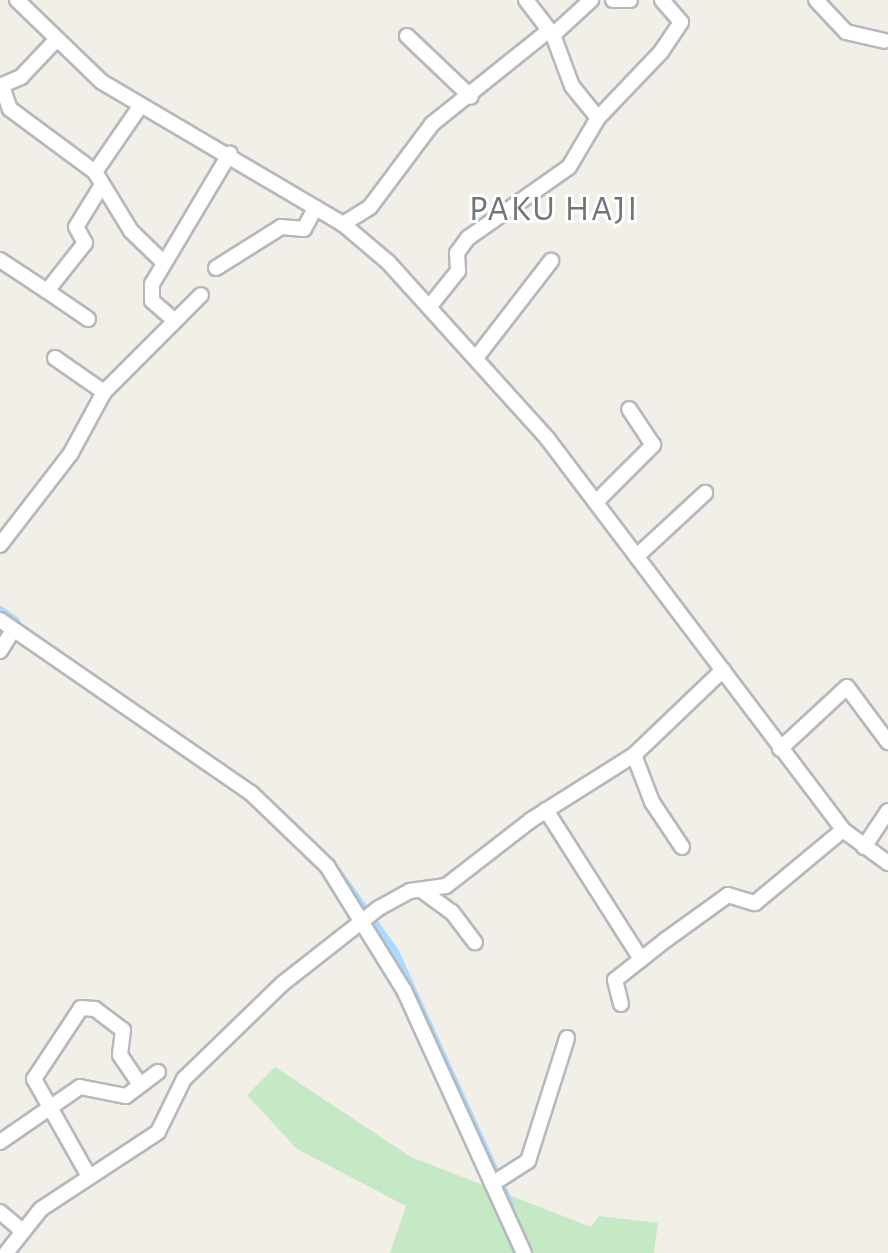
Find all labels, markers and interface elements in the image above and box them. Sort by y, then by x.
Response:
district label: PAKU HAJI [469,188,639,232]

